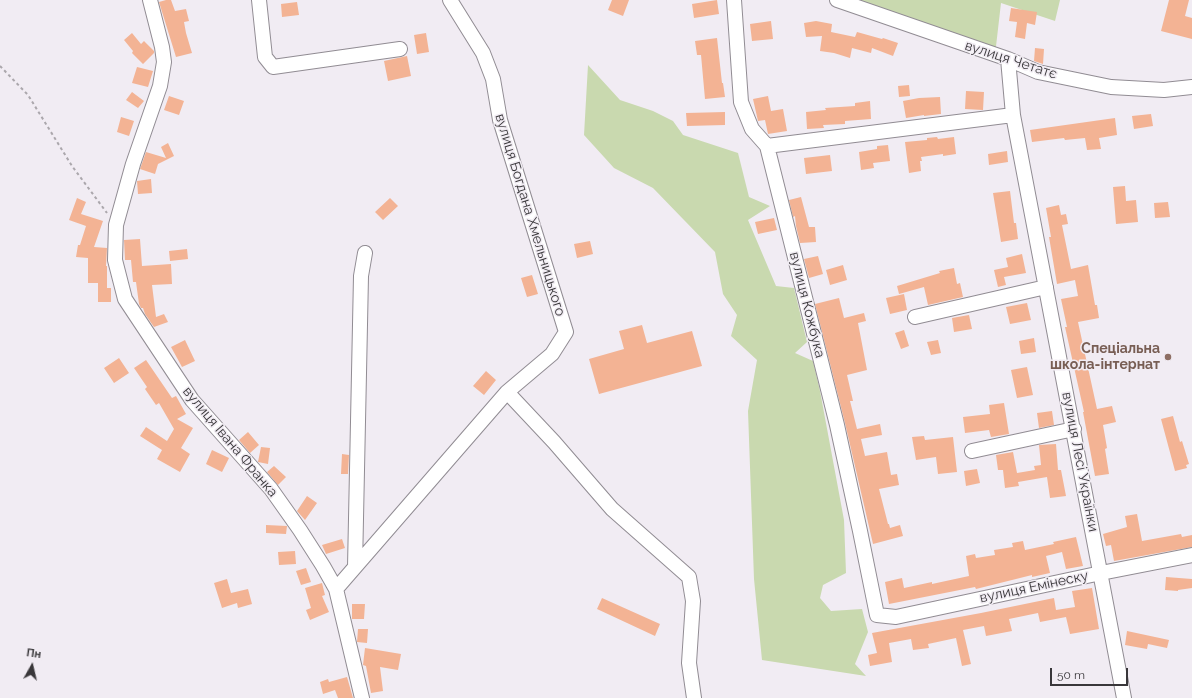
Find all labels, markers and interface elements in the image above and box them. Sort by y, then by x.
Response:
street label: вулиця Четатє [963,37,1059,83]
street label: вулиця Богдана Хмельницького [491,112,569,318]
street label: вулиця Кожбука [786,250,828,360]
place label: Спеціальна школа-інтернат [1050,341,1160,374]
marker: Спеціальна школа-інтернат [1163,352,1173,362]
street label: вулиця Івана Франка [179,383,281,501]
street label: вулиця Лесі Українки [1058,391,1102,533]
street label: вулиця Емінеску [978,567,1090,607]
north arrow [12,646,52,686]
text: Пн [26,646,42,661]
scale bar [1052,660,1130,686]
text: 50 m [1057,668,1085,682]

